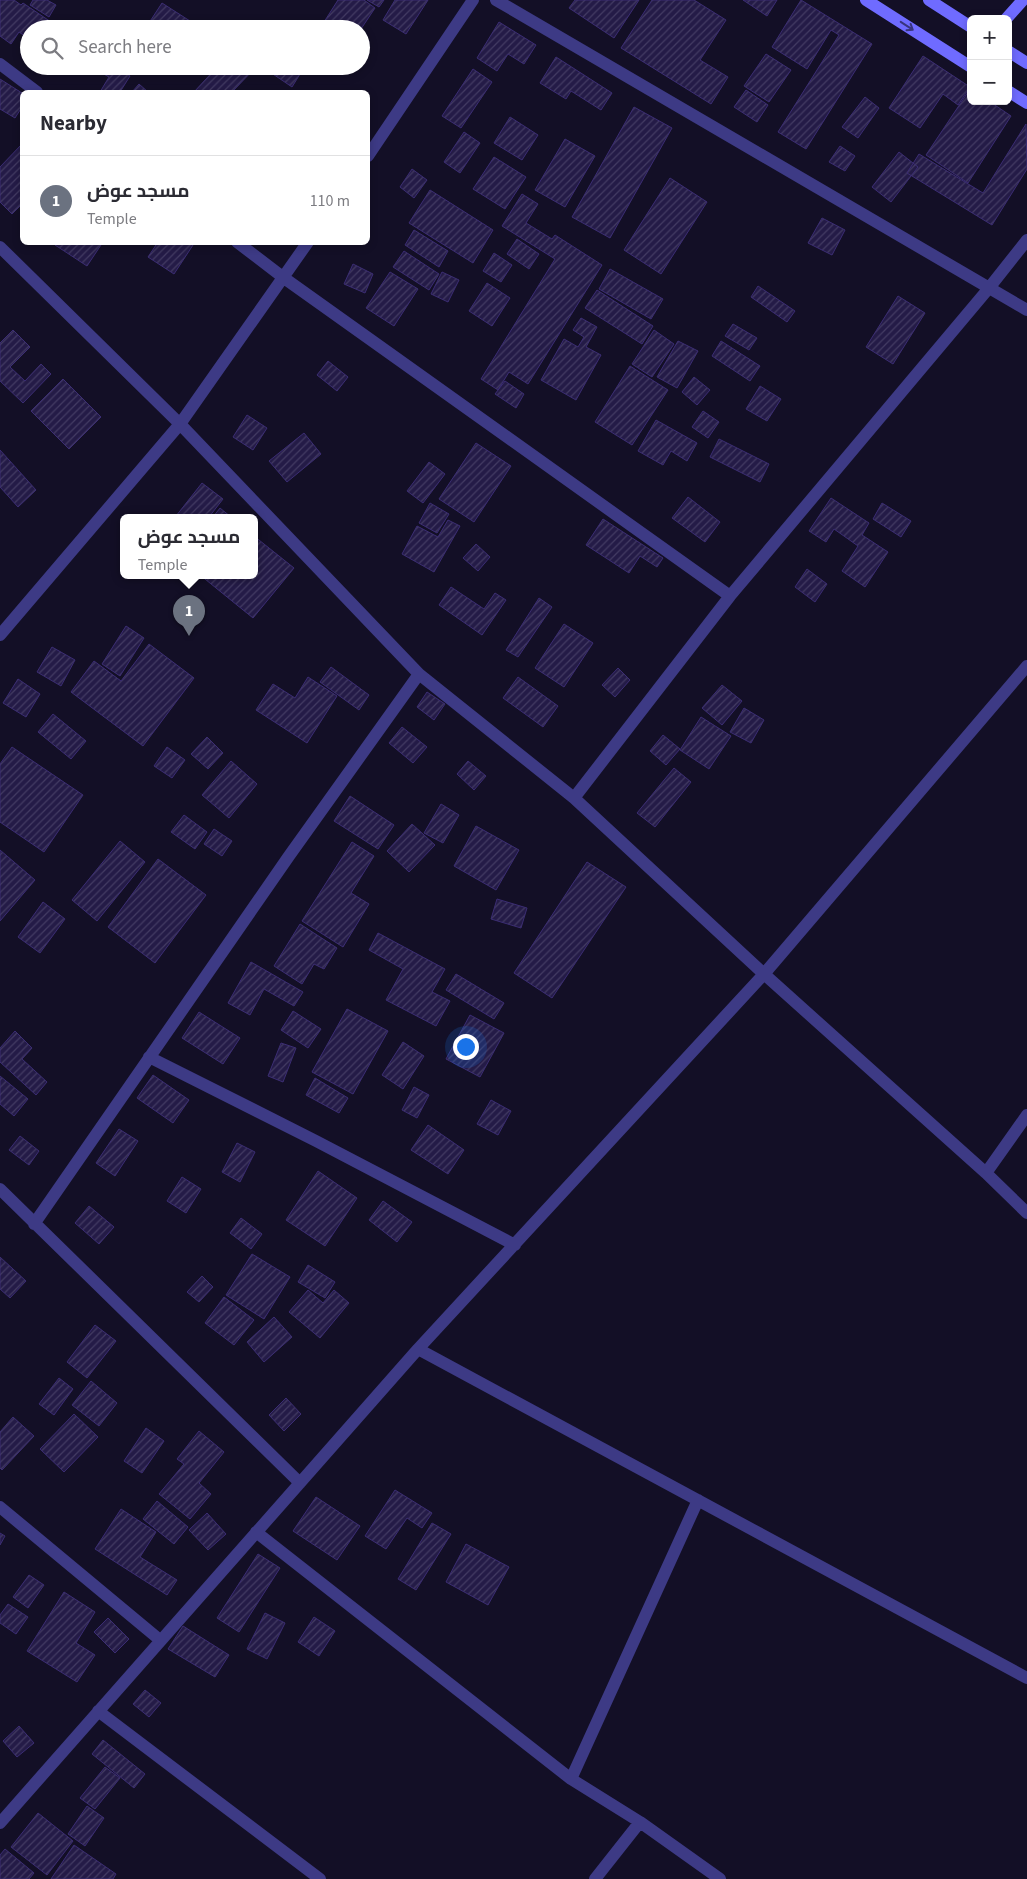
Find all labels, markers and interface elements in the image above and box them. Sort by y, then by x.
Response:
map controls [967,15,1012,105]
button: + [967,15,1012,60]
search box [20,20,370,75]
one-way arrow [900,22,914,32]
icon: search [38,34,66,62]
text: Search here [78,34,172,61]
button: − [967,60,1012,105]
text: Nearby [40,108,107,138]
text: مسجد عوض [87,178,190,205]
text: 1 [52,190,60,212]
text: 110 m [310,190,350,212]
text: Temple [87,208,137,230]
popup [120,514,258,579]
text: مسجد عوض [138,524,240,551]
text: Temple [138,554,187,576]
pin: 1 [173,595,205,636]
your location [453,1034,479,1060]

